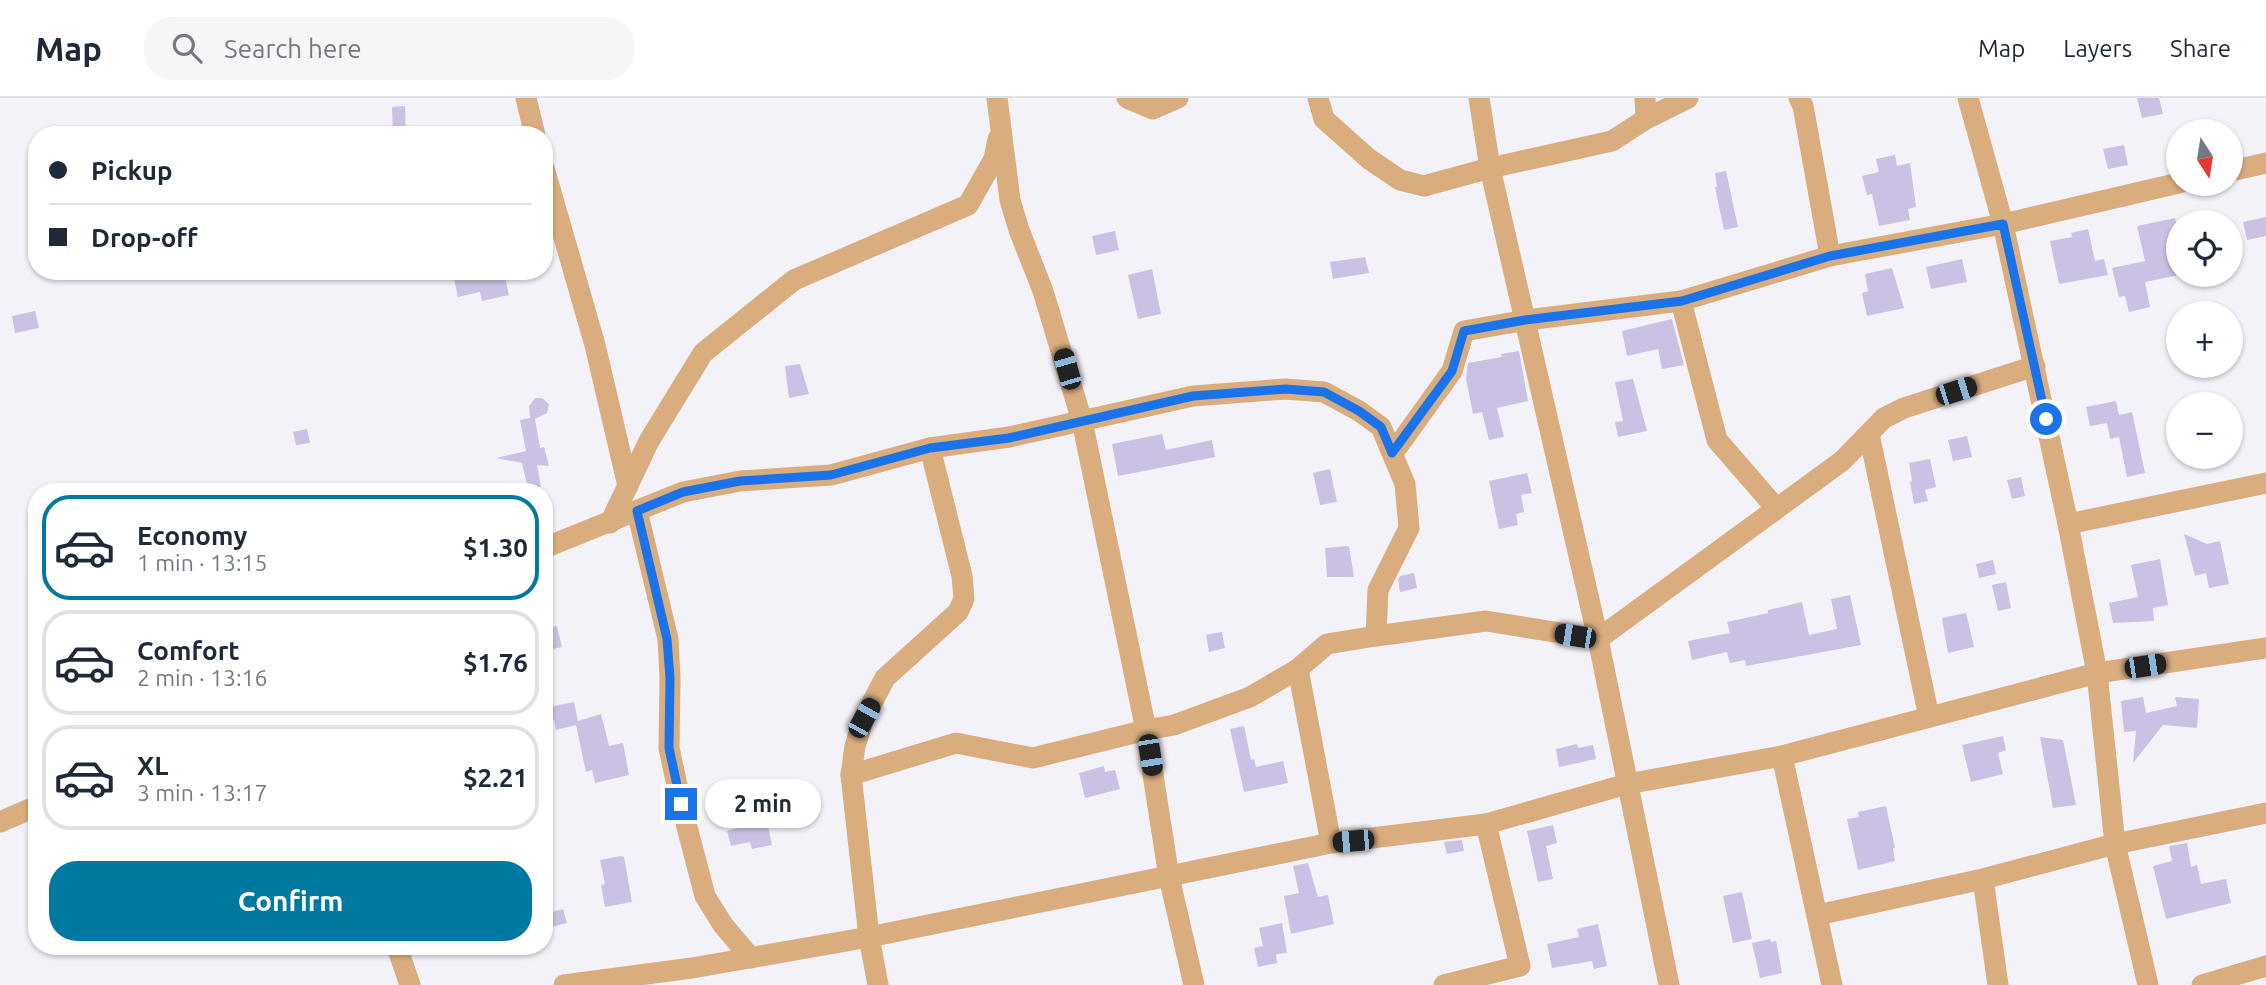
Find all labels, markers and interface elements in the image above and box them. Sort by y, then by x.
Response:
search box [144,17,634,80]
icon: search [168,29,206,67]
text: Map [35,30,102,67]
text: Search here [224,34,362,63]
text: Map [1978,35,2025,62]
text: Layers [2063,35,2132,62]
text: Share [2170,35,2231,62]
north arrow [2166,119,2244,196]
map controls [2166,119,2243,469]
text: Pickup [91,156,173,185]
button: locate [2166,210,2243,287]
text: Drop-off [91,223,198,252]
button: + [2166,301,2243,378]
car [1052,346,1083,392]
car [1933,375,1980,407]
button: − [2166,392,2243,469]
route start [2030,403,2062,435]
icon: car [53,516,116,579]
text: Economy [137,521,247,550]
text: $1.30 [463,533,528,562]
text: 1 min · 13:15 [137,550,268,575]
car [1553,622,1598,650]
icon: car [53,631,116,694]
text: Comfort [137,636,240,665]
text: $1.76 [463,648,528,677]
car [2123,652,2168,680]
text: 2 min · 13:16 [137,665,268,690]
car [845,695,884,741]
car [1137,733,1164,777]
icon: car [53,746,116,809]
text: XL [137,751,168,780]
text: $2.21 [463,763,528,792]
text: 3 min · 13:17 [137,780,268,805]
callout: 2 min [706,780,821,828]
route end [665,788,697,820]
text: 2 min [734,791,792,816]
car [1332,829,1375,853]
button: Confirm [49,861,532,941]

